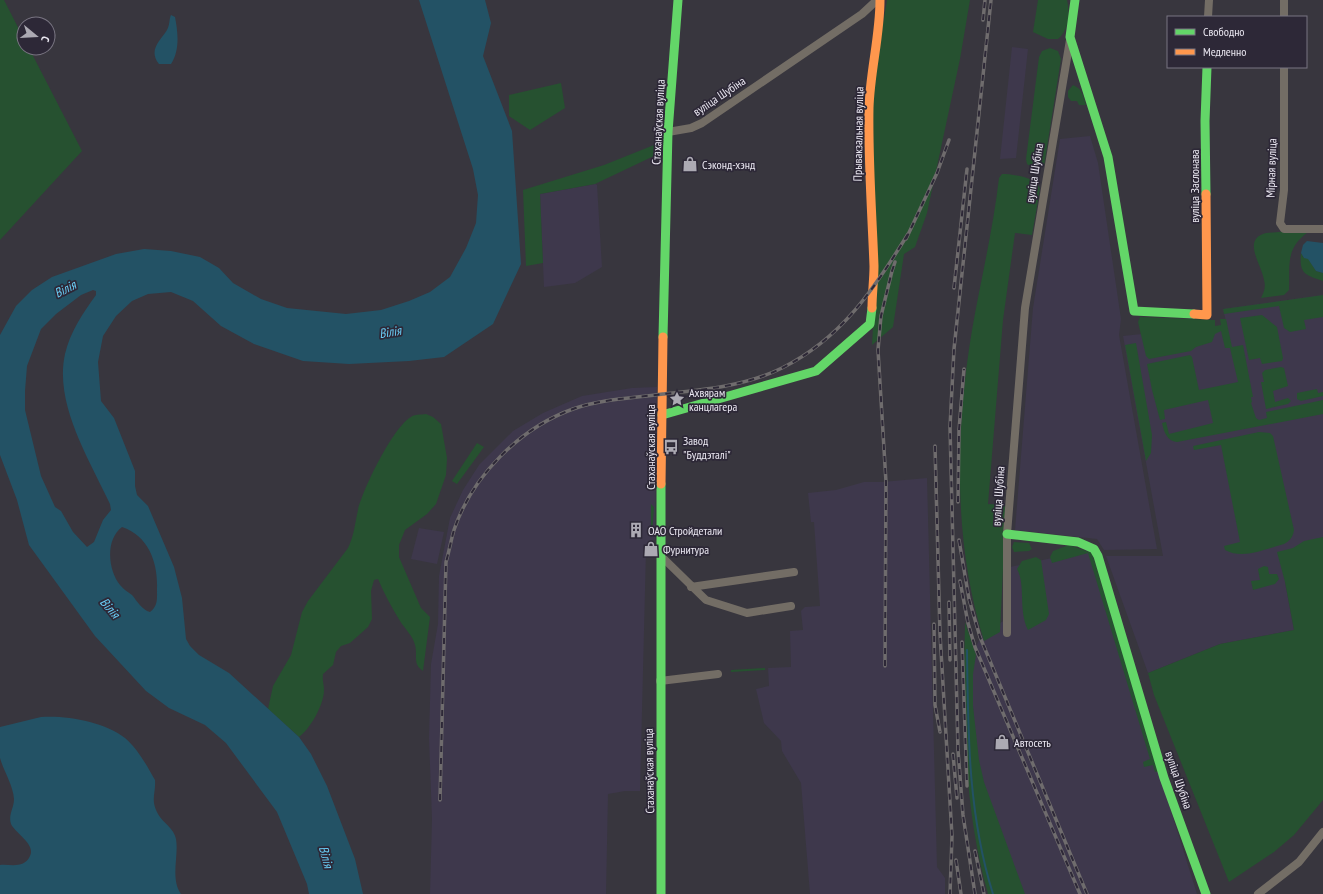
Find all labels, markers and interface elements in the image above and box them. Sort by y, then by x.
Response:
north arrow [16,16,56,56]
legend [1167,16,1307,68]
text: Свободно [1203,24,1245,39]
text: С [38,35,53,44]
text: Медленно [1203,44,1246,59]
street label: вуліца Шубіна [690,73,748,119]
street label: Стаханаўская вуліца [648,79,668,165]
street label: Прывакзальная вуліца [850,86,866,181]
street label: Мірная вуліца [1262,138,1280,198]
street label: вуліца Шубіна [1022,142,1046,204]
street label: вуліца Заслонава [1187,149,1202,223]
shop icon: Сэконд-хэнд [681,155,699,173]
place label: Сэконд-хэнд [702,157,756,172]
water label: Вілія [51,276,80,302]
water label: Вілія [378,322,403,342]
place label: Ахвярам канцлагера [689,385,737,414]
place icon: Ахвярам канцлагера [668,390,686,408]
street label: Стаханаўская вуліца [643,404,658,490]
place label: Завод "Буддэталі" [683,433,731,462]
bus stop icon: Завод "Буддэталі" [662,438,680,456]
street label: вуліца Шубіна [988,465,1008,526]
building icon: ОАО Стройдетали [627,521,645,539]
place label: ОАО Стройдетали [648,523,722,538]
shop icon: Фурнитура [642,540,660,558]
place label: Фурнитура [663,542,709,557]
water label: Вілія [96,594,124,623]
street label: Стаханаўская вуліца [641,728,657,814]
shop icon: Автосеть [993,733,1011,751]
place label: Автосеть [1014,735,1051,750]
street label: вуліца Шубіна [1162,749,1196,811]
water label: Вілія [315,844,337,871]

